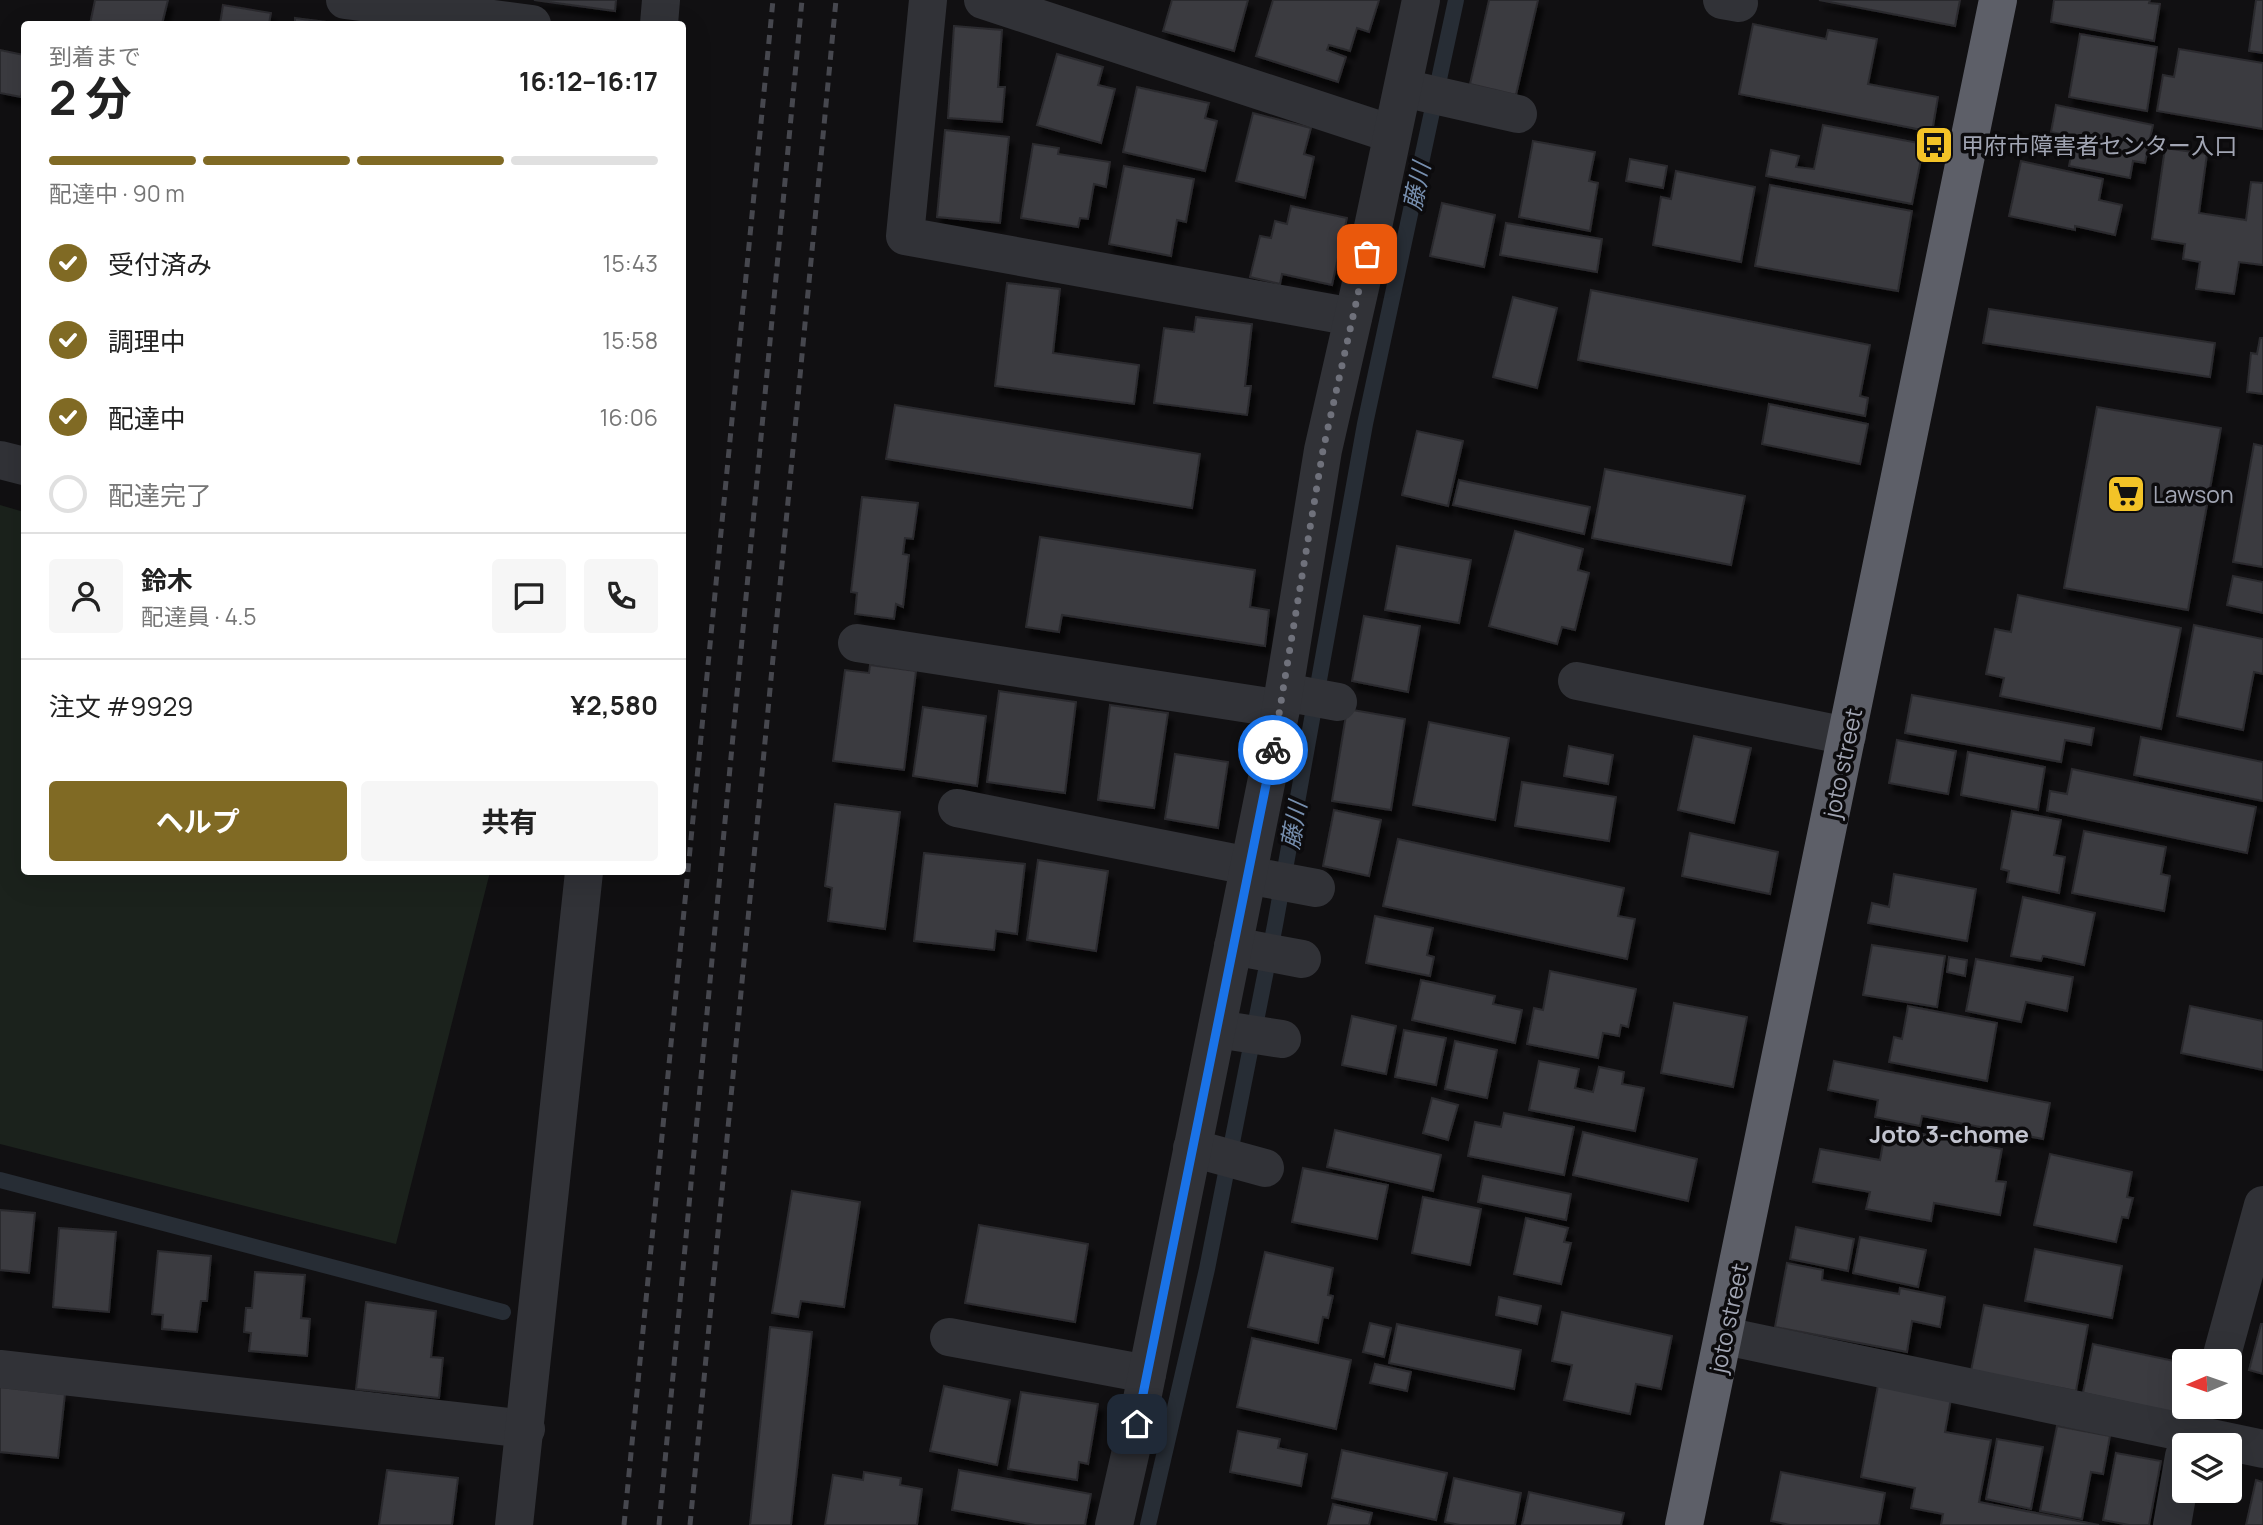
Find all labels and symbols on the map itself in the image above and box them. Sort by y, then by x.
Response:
bus stop icon: 甲府市障害者センター入口 [1913,124,1955,166]
place label: 甲府市障害者センター入口 [1961,129,2237,161]
water label: 藤川 [1395,156,1438,213]
pin [1337,224,1397,284]
supermarket icon: Lawson [2105,473,2147,515]
place label: Lawson [2153,478,2234,510]
street label: joto street [1815,705,1869,822]
courier [1238,715,1308,785]
water label: 藤川 [1273,796,1314,852]
district label: Joto 3-chome [1869,1117,2029,1150]
street label: joto street [1701,1260,1755,1377]
north arrow [2172,1349,2242,1419]
pin [1107,1394,1167,1454]

